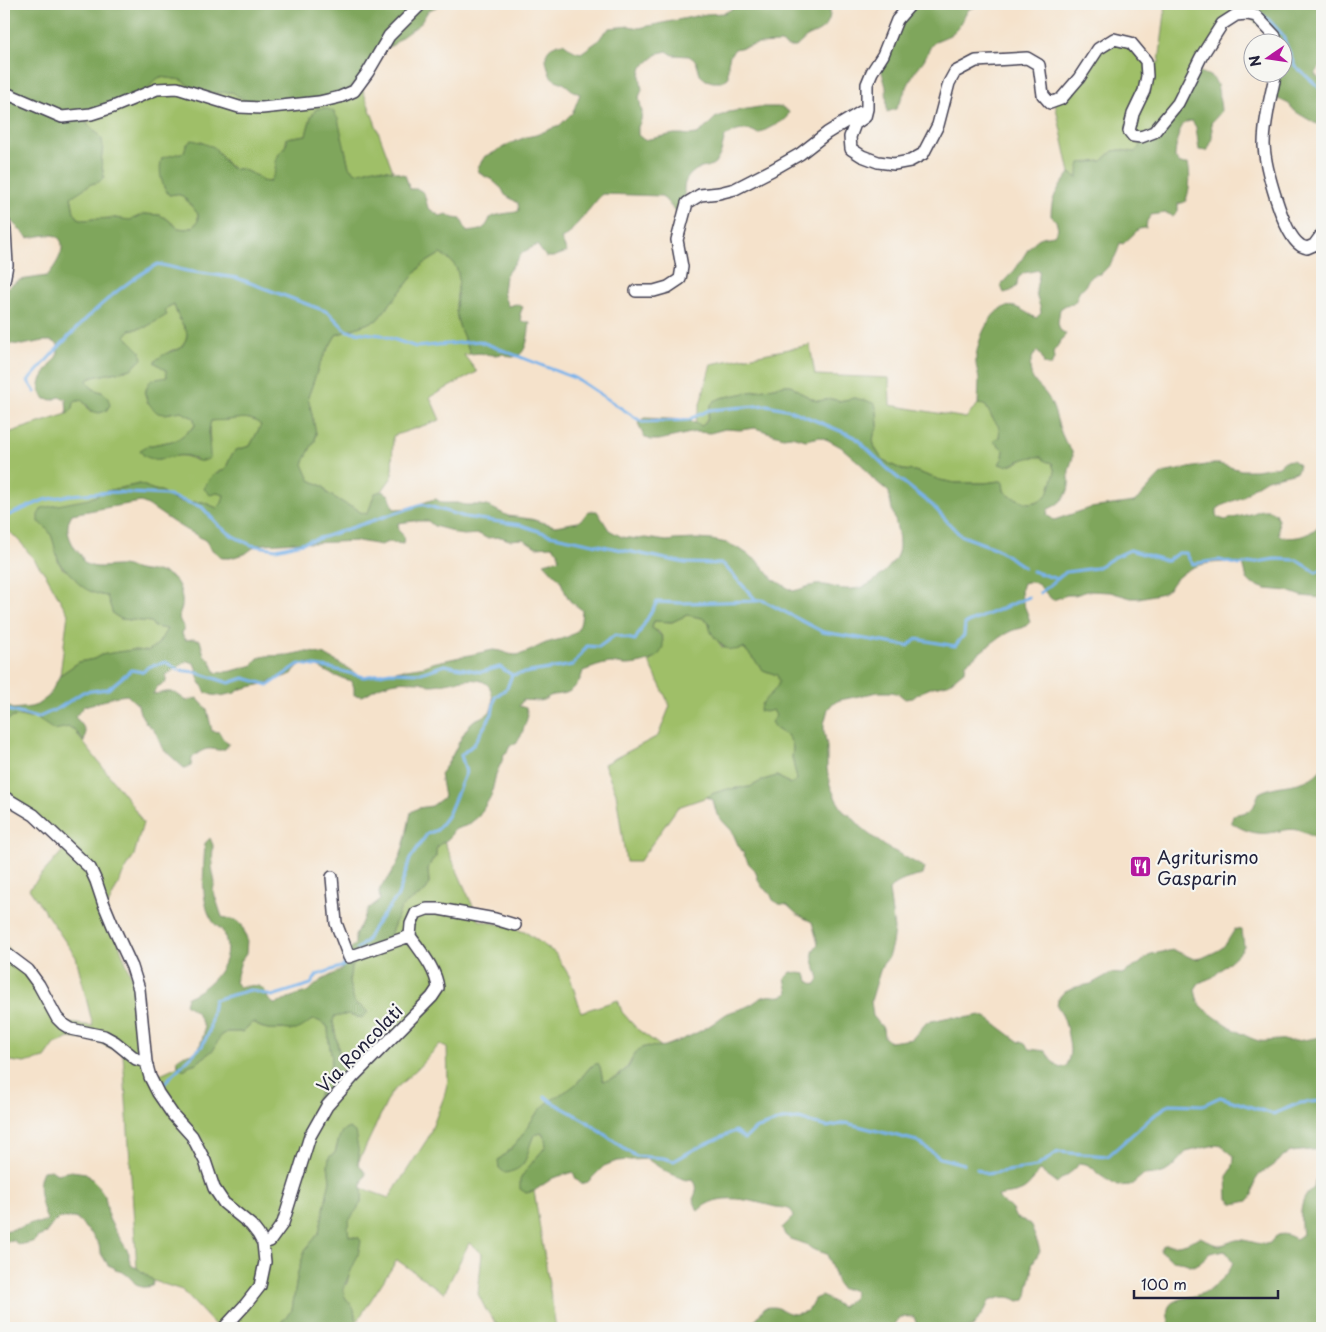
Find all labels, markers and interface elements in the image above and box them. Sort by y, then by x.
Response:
north arrow [1244,32,1294,82]
text: N [1243,53,1266,69]
place label: Agriturismo Gasparin [1157,843,1259,891]
restaurant icon: Agriturismo Gasparin [1129,854,1153,878]
street label: Via Roncolati [310,997,408,1099]
scale bar [1134,1267,1277,1299]
text: 100 m [1141,1272,1187,1295]

